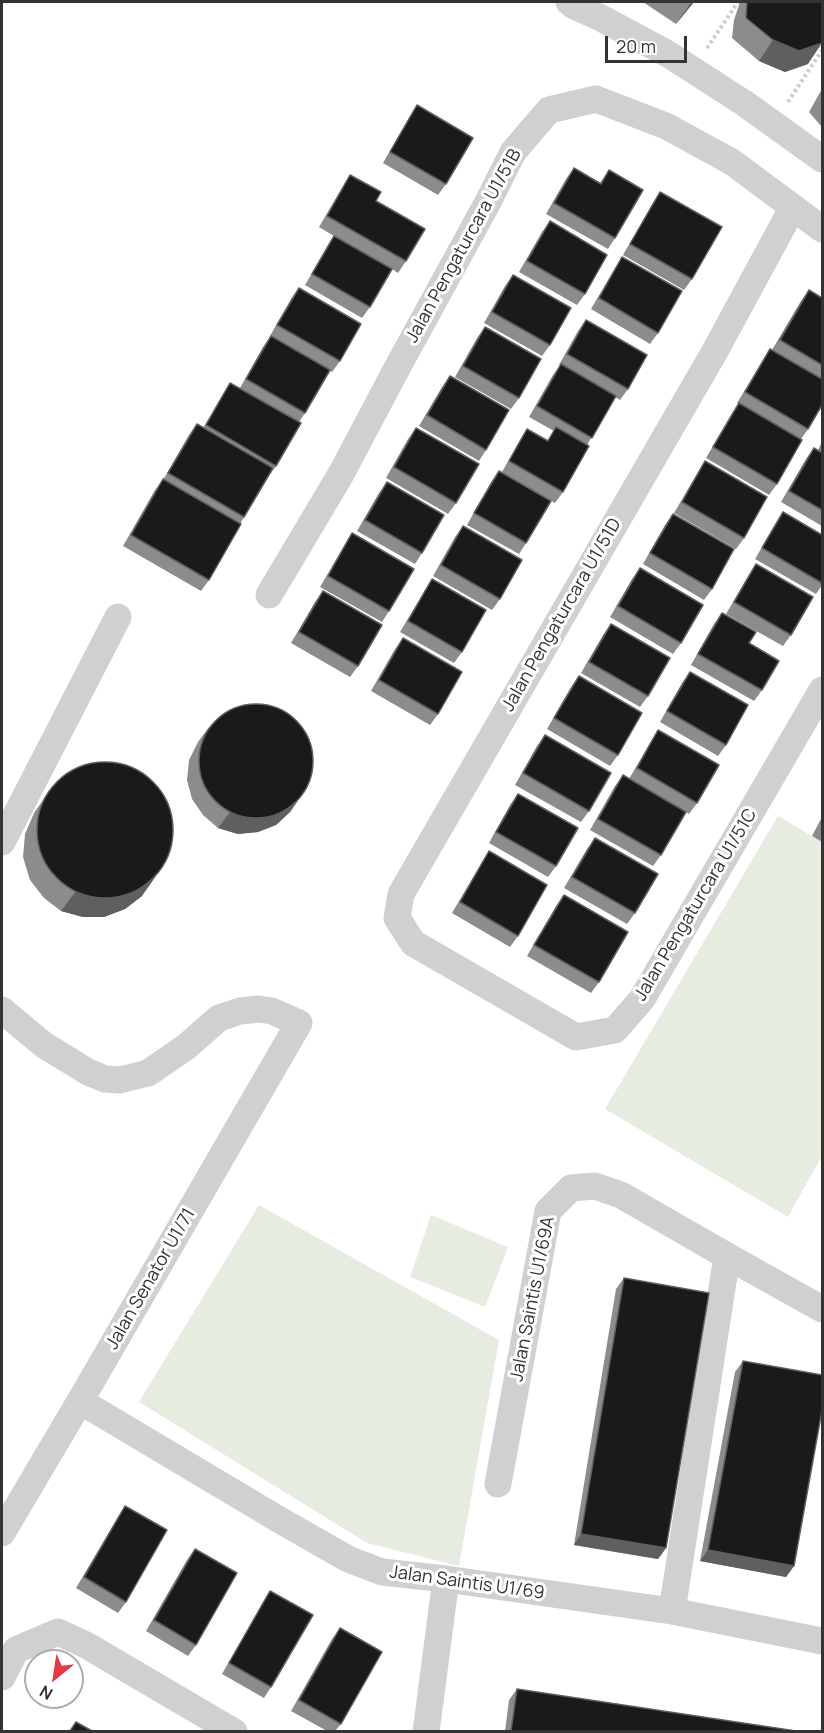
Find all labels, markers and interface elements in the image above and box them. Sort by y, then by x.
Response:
scale bar [608,24,690,62]
text: 20 m [616,34,656,58]
street label: Jalan Pengaturcara U1/51B [402,145,526,347]
street label: Jalan Pengaturcara U1/51D [498,515,626,715]
street label: Jalan Pengaturcara U1/51C [630,805,762,1005]
street label: Jalan Senator U1/71 [102,1205,200,1353]
street label: Jalan Saintis U1/69A [506,1215,560,1383]
street label: Jalan Saintis U1/69 [388,1561,546,1605]
north arrow [24,1649,84,1709]
text: N [36,1680,56,1705]

